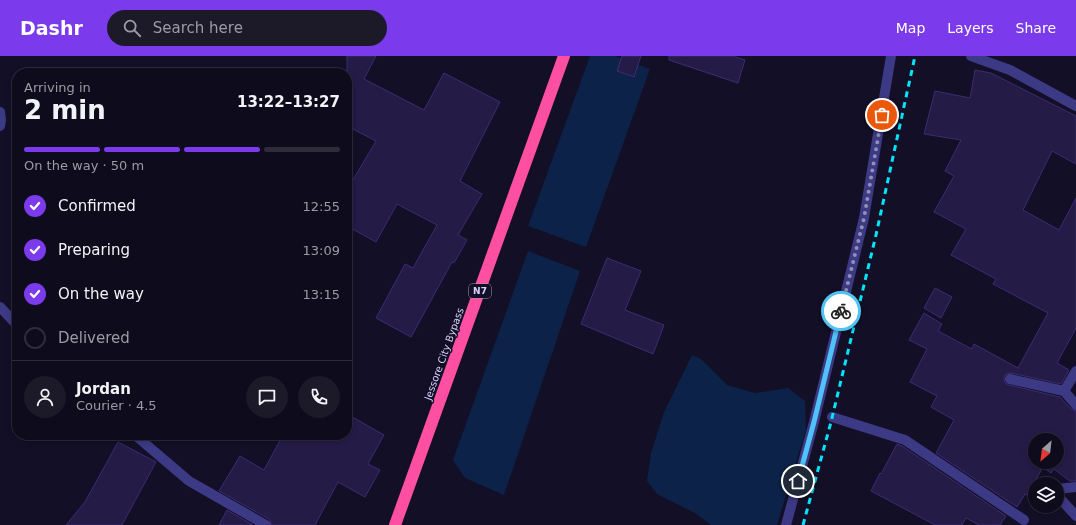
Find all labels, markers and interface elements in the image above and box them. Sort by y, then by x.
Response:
search box [107,10,387,46]
text: Dashr [20,17,83,39]
icon: search [121,17,143,39]
text: Search here [153,19,243,37]
text: Map [896,20,925,36]
text: Layers [947,20,994,36]
text: Share [1016,20,1056,36]
text: Arriving in [24,80,91,95]
text: 13:22–13:27 [237,93,340,111]
text: 2 min [24,95,106,125]
pin [865,98,899,132]
icon: bag [871,104,893,126]
text: On the way · 50 m [24,158,144,173]
icon: check [24,195,46,217]
text: Confirmed [58,197,136,215]
text: 12:55 [303,199,340,214]
icon: check [24,239,46,261]
text: Preparing [58,241,130,259]
text: 13:09 [303,243,340,258]
icon: check [24,283,46,305]
road number: N7 [469,284,491,298]
text: On the way [58,285,144,303]
text: 13:15 [303,287,340,302]
courier [821,291,861,331]
icon: bike [830,300,852,322]
street label: Jessore City Bypass [422,306,466,403]
text: Delivered [58,329,130,347]
button: person [24,376,66,418]
button: chat [246,376,288,418]
button: phone [298,376,340,418]
text: Jordan [76,380,131,398]
text: Courier · 4.5 [76,398,157,413]
north arrow [1028,433,1064,469]
map controls [1028,433,1064,513]
pin [781,464,815,498]
icon: home [787,470,809,492]
button: layers [1028,477,1064,513]

